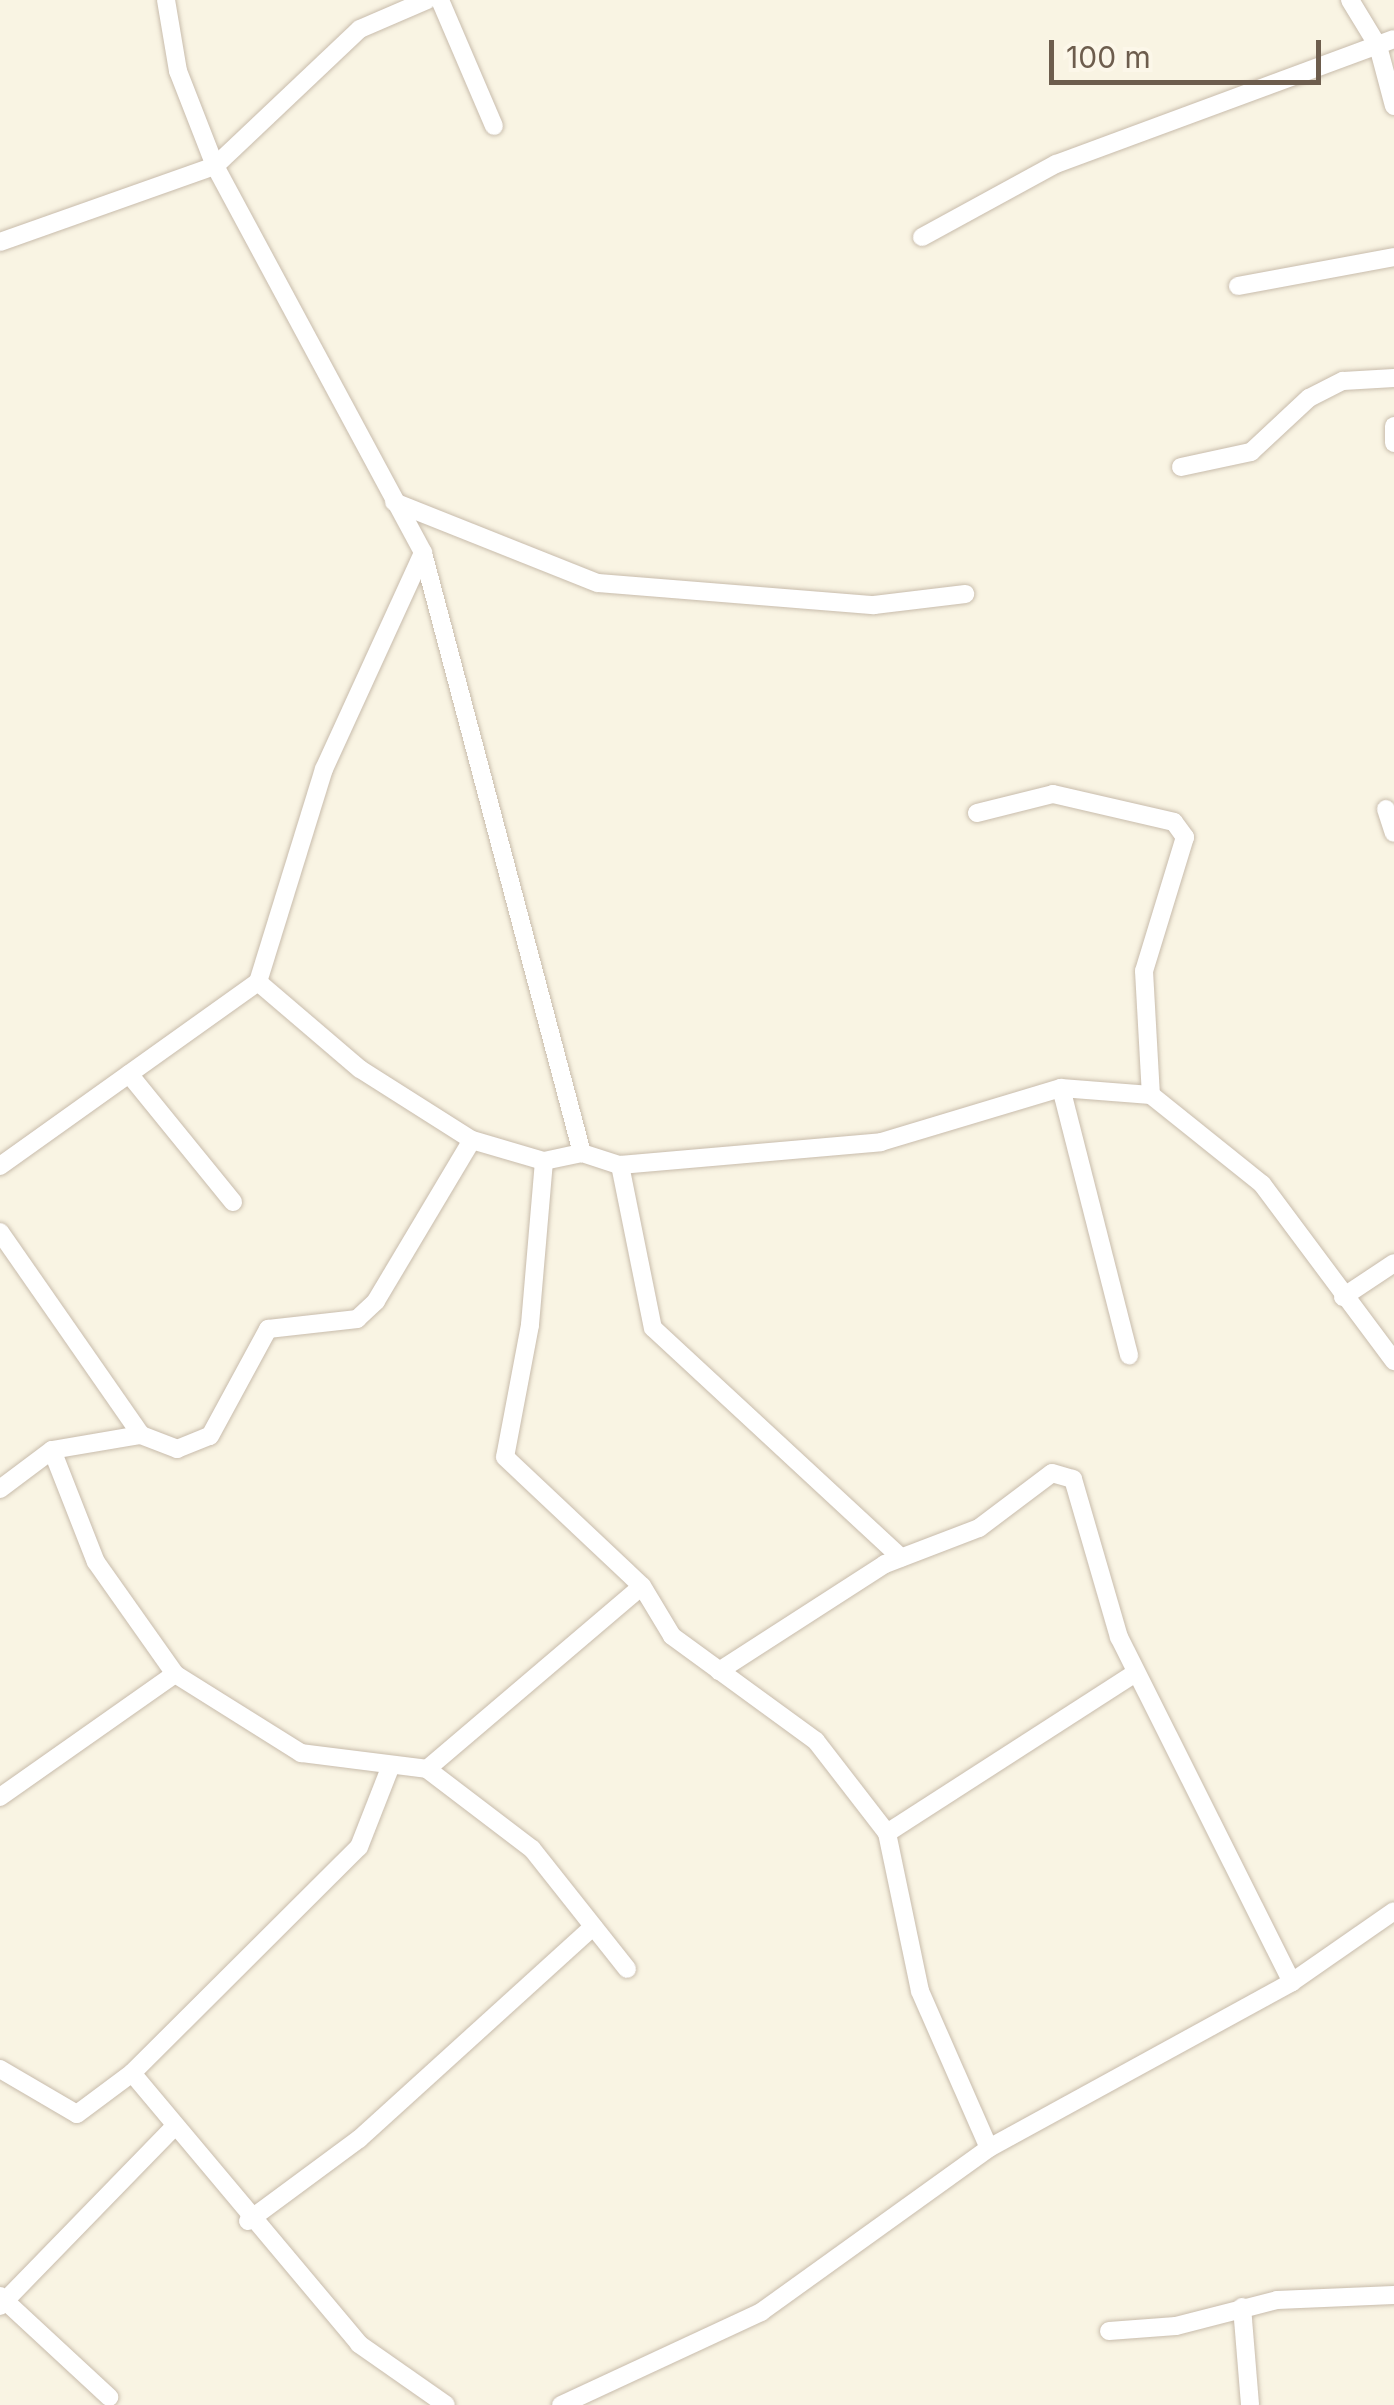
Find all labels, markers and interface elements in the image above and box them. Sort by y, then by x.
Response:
scale bar [1054,20,1326,82]
text: 100 m [1066,39,1151,75]

